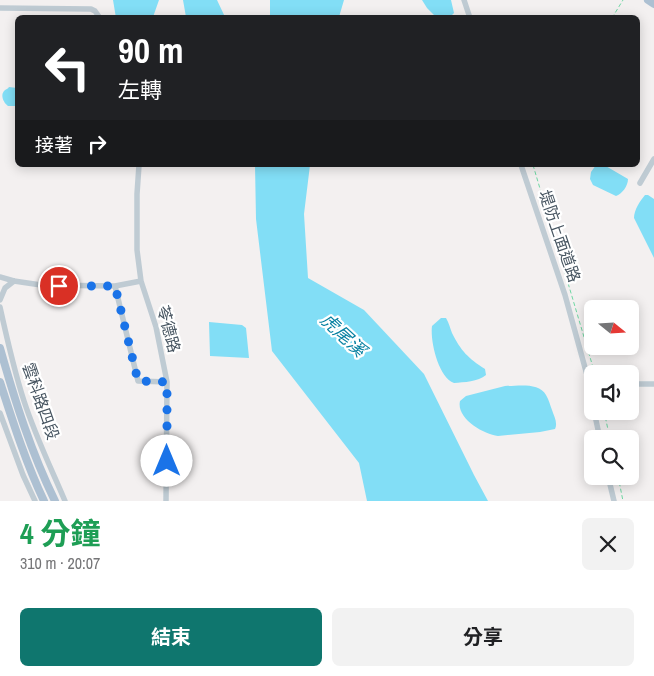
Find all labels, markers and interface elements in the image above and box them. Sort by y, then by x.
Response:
text: 90 m [118,27,183,74]
icon: left [35,35,100,100]
text: 左轉 [118,75,162,105]
icon: right [83,130,111,158]
text: 接著 [35,132,73,158]
street label: 堤防上面道路 [534,187,586,285]
pin [38,265,80,307]
icon: arrive [45,272,73,300]
north arrow [584,300,639,355]
map controls [584,300,639,485]
street label: 苓德路 [152,303,186,355]
water label: 虎尾溪 [315,307,374,364]
street label: 雲科路四段 [18,360,64,442]
button: sound [584,365,639,420]
button: search [584,430,639,485]
position arrow [140,434,192,486]
text: 4 分鐘 [20,513,101,553]
button: close [582,518,634,570]
text: 310 m · 20:07 [20,552,100,574]
button: 結束 [20,608,322,666]
button: 分享 [332,608,634,666]

